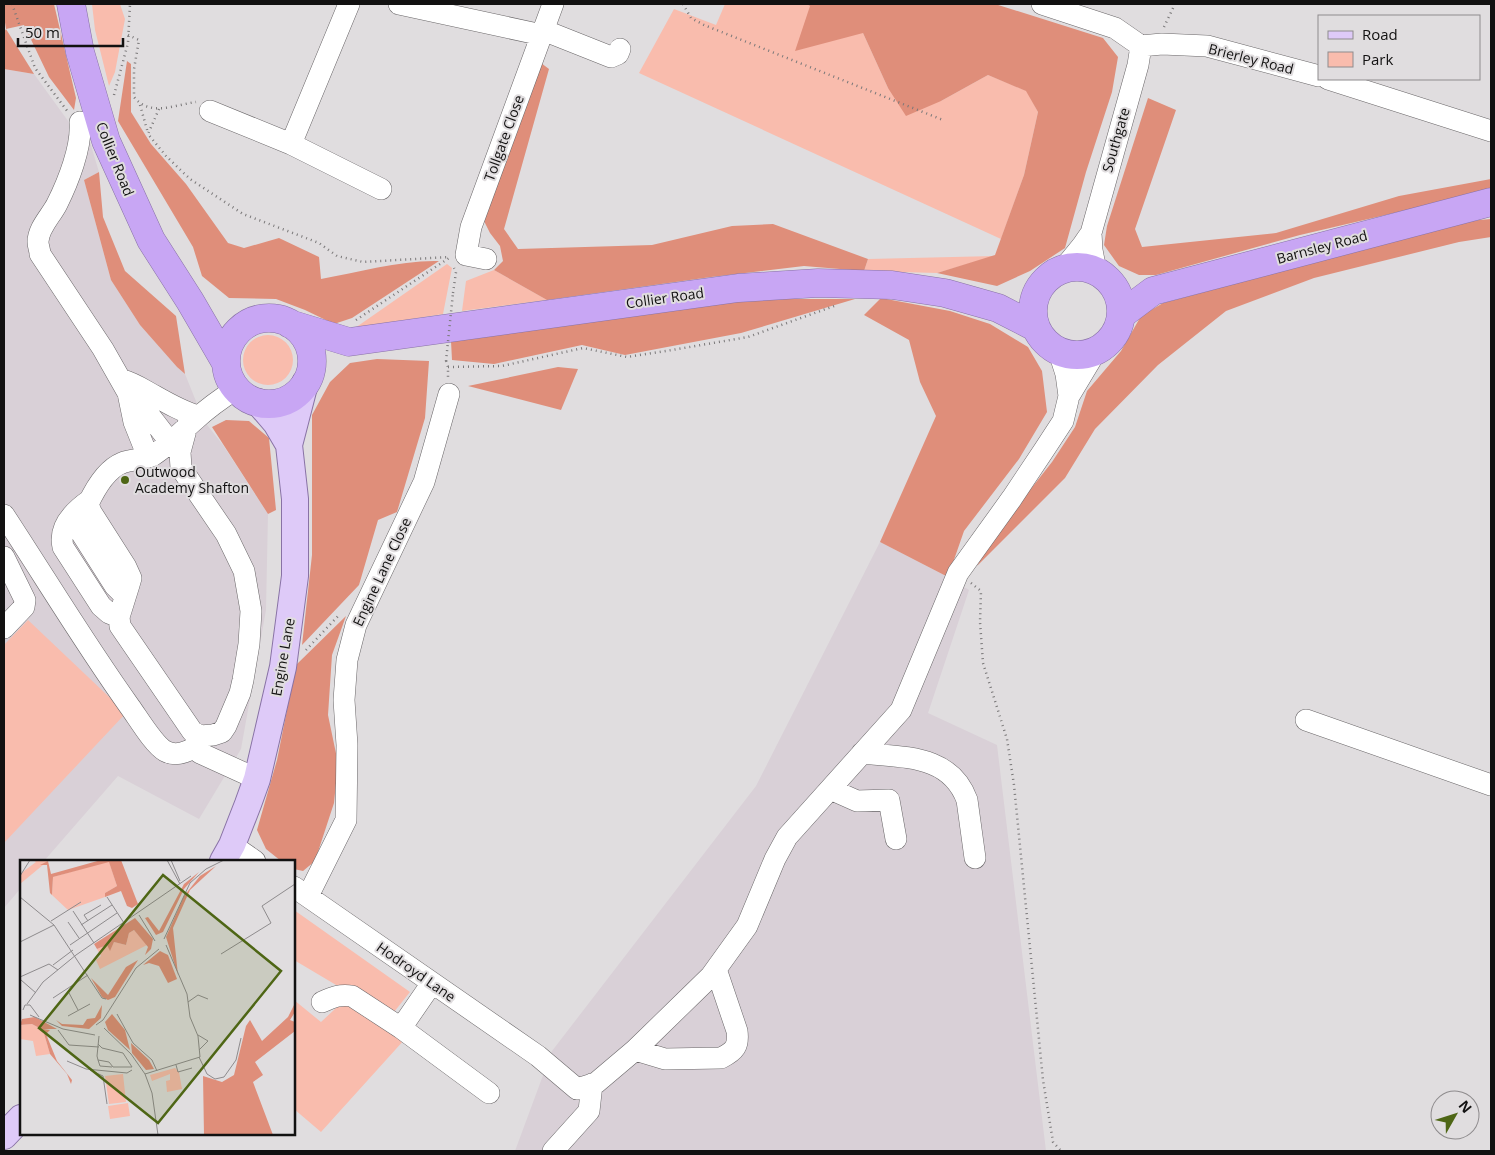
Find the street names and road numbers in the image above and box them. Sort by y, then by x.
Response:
street label: Brierley Road [1206,39,1296,78]
street label: Tollgate Close [479,92,528,184]
street label: Southgate [1097,105,1134,174]
street label: Collier Road [92,119,139,199]
street label: Barnsley Road [1274,225,1369,268]
street label: Collier Road [625,283,705,312]
street label: Engine Lane Close [348,514,415,629]
street label: Engine Lane [266,616,299,698]
street label: Hodroyd Lane [373,937,460,1006]

